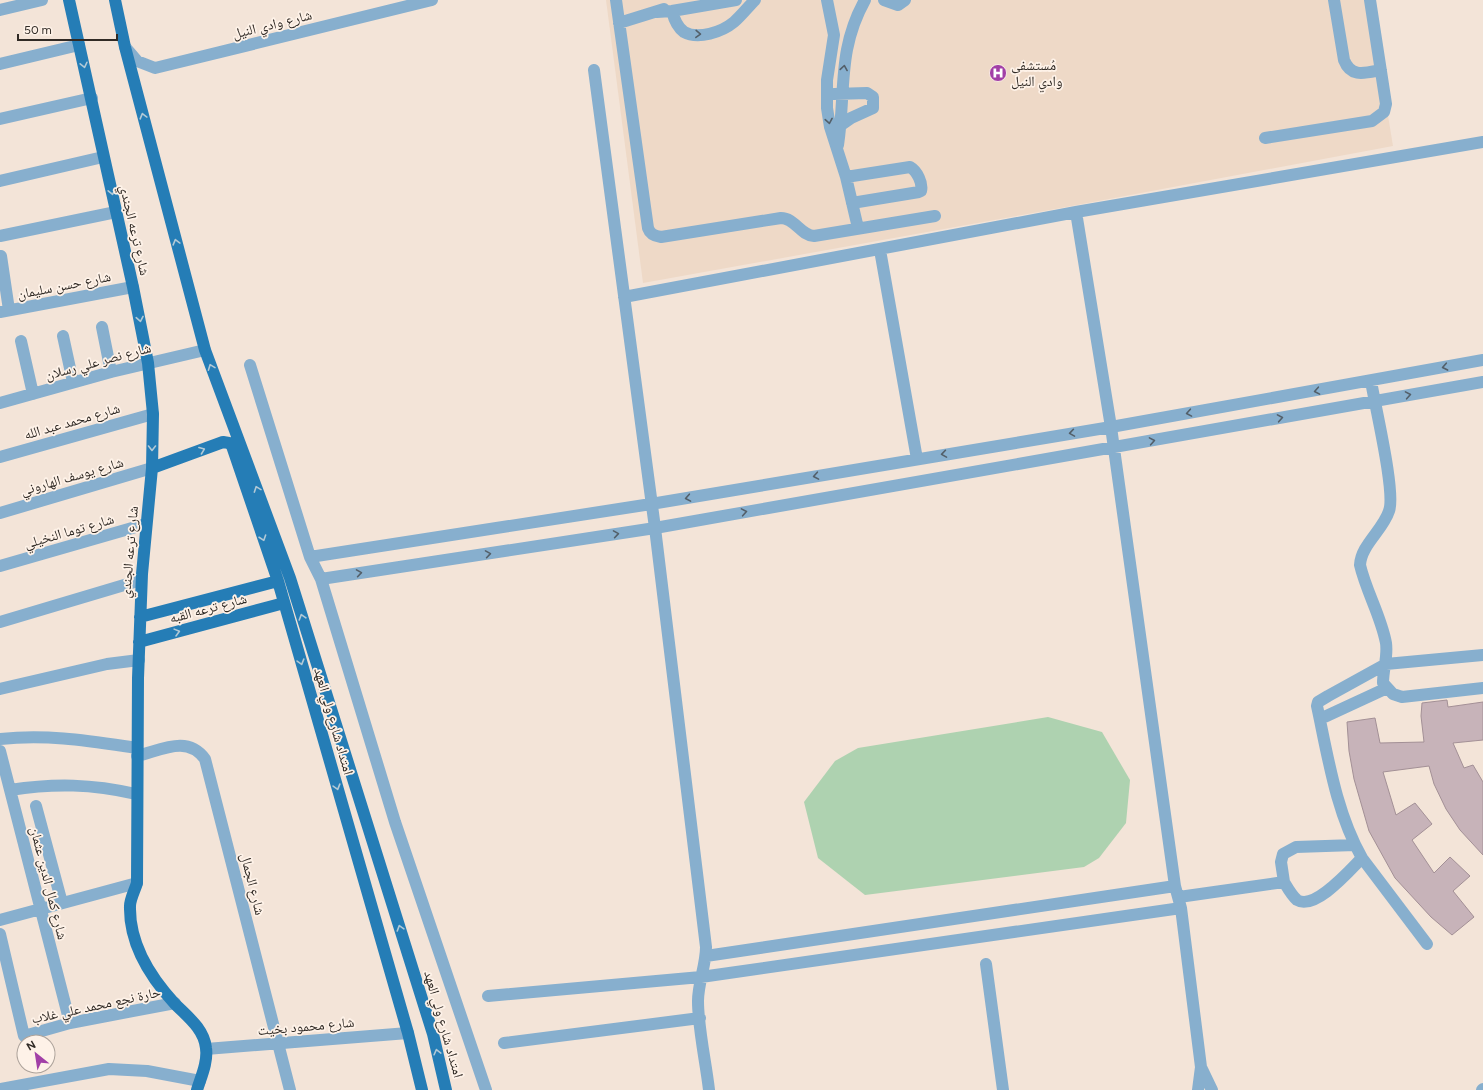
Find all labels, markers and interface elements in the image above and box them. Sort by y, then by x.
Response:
street label: شارع وادي النيل [230,6,314,45]
scale bar [18,16,117,42]
text: 50 m [24,23,52,37]
one-way arrow [695,30,701,39]
place label: مُستشفى وادي النيل [1011,57,1063,93]
one-way arrow [80,62,88,68]
hospital icon: مُستشفى وادي النيل [988,63,1008,83]
one-way arrow [839,64,848,71]
one-way arrow [139,113,148,120]
one-way arrow [824,118,833,125]
street label: شارع ترعه الجندي [113,183,153,278]
one-way arrow [107,189,115,195]
one-way arrow [172,239,181,246]
street label: شارع حسن سليمان [16,268,113,304]
one-way arrow [135,316,143,322]
street label: شارع نصر علي رسلان [43,339,154,386]
one-way arrow [208,363,216,370]
one-way arrow [1442,363,1448,371]
one-way arrow [1314,386,1320,394]
one-way arrow [1405,392,1411,400]
street label: شارع محمد عبد الله [22,400,122,444]
one-way arrow [1186,408,1192,417]
one-way arrow [1277,415,1283,423]
one-way arrow [1069,428,1075,437]
one-way arrow [1149,438,1155,446]
one-way arrow [148,445,156,451]
one-way arrow [198,446,205,454]
one-way arrow [941,449,947,458]
street label: شارع يوسف الهاروني [19,454,126,502]
one-way arrow [813,471,819,480]
one-way arrow [253,485,262,492]
one-way arrow [685,493,691,502]
street label: شارع ترعه الجندي [117,505,145,599]
one-way arrow [741,509,748,517]
street label: شارع توما النخيلي [22,511,117,555]
one-way arrow [613,530,619,539]
one-way arrow [258,534,267,541]
one-way arrow [485,550,491,559]
one-way arrow [356,570,362,578]
street label: شارع ترعه القبه [168,590,249,628]
one-way arrow [298,613,307,620]
one-way arrow [173,628,180,637]
one-way arrow [296,658,305,665]
street label: امتداد شارع ولي العهد [308,666,357,777]
one-way arrow [332,783,341,790]
street label: شارع كمال الدين عثمان [25,825,71,942]
street label: شارع الجمال [236,851,268,917]
one-way arrow [396,924,404,931]
street label: امتداد شارع ولي العهد [418,969,467,1080]
street label: حارة نجع محمد علي غلاب [30,983,163,1030]
street label: شارع محمود بخيت [257,1014,355,1040]
north arrow [16,1034,56,1074]
text: N [24,1038,38,1054]
one-way arrow [433,1049,442,1056]

